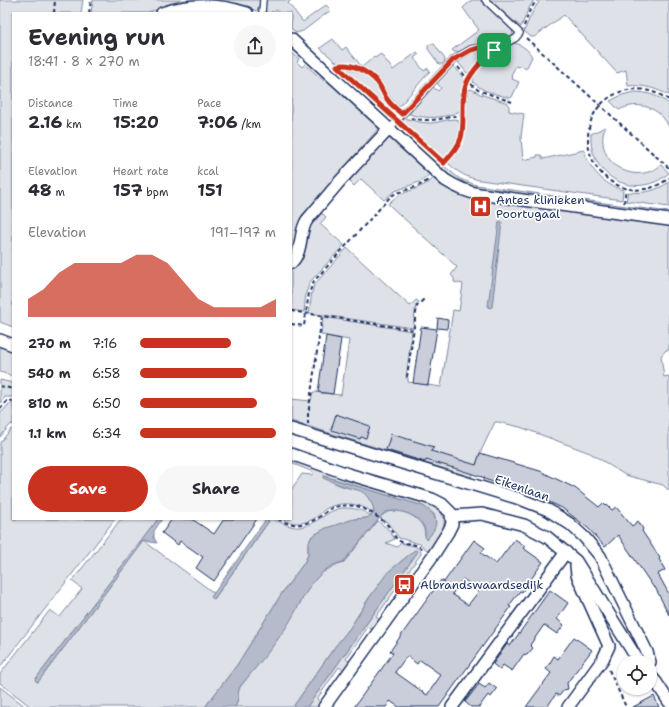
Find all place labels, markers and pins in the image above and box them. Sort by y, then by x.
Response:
pin [477,33,511,67]
place label: Antes klinieken Poortugaal [496,192,584,222]
hospital icon: Antes klinieken Poortugaal [467,194,493,220]
bus stop icon: Albrandswaardsedijk [392,572,418,598]
place label: Albrandswaardsedijk [420,577,543,593]

